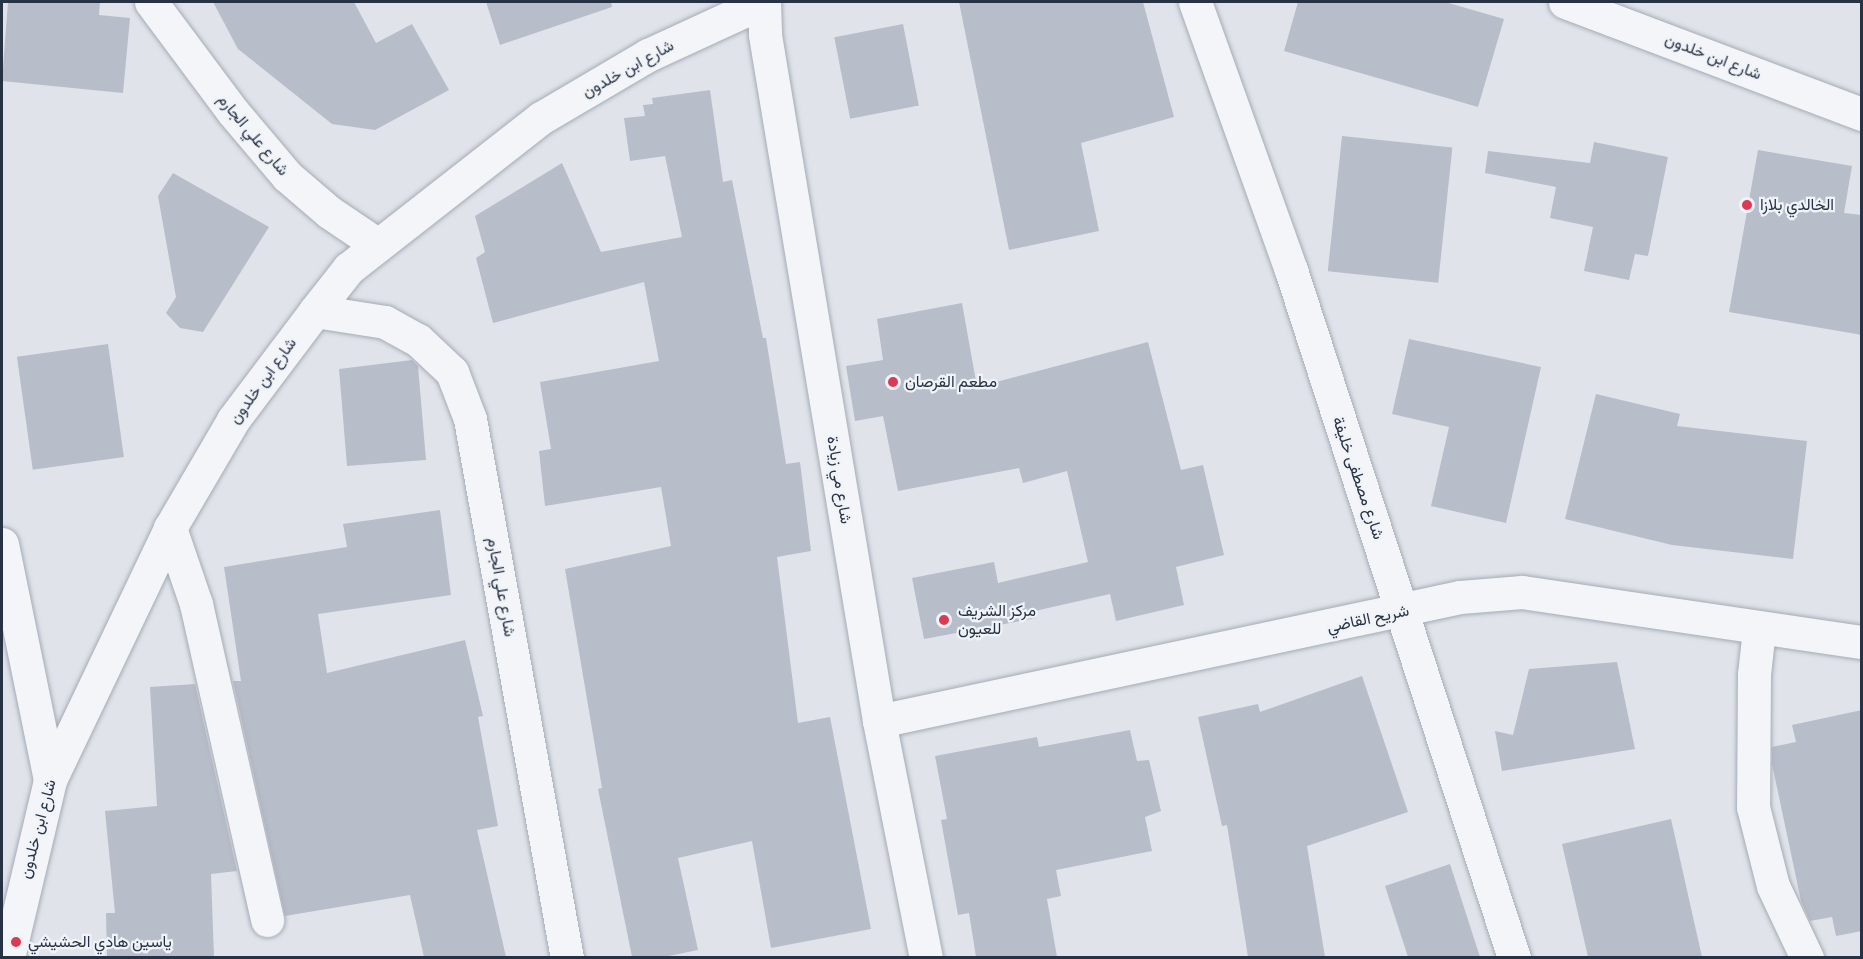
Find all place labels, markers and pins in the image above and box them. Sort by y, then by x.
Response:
place label: الخالدي بلازا [1760,195,1834,215]
marker: الخالدي بلازا [1738,196,1756,214]
place label: مطعم القرصان [905,372,997,392]
marker: مطعم القرصان [886,375,900,389]
place label: مركز الشريف للعيون [958,601,1036,639]
marker: مركز الشريف للعيون [935,611,953,629]
place label: ياسين هادي الحشيشي [28,932,172,952]
marker: ياسين هادي الحشيشي [9,935,23,949]

